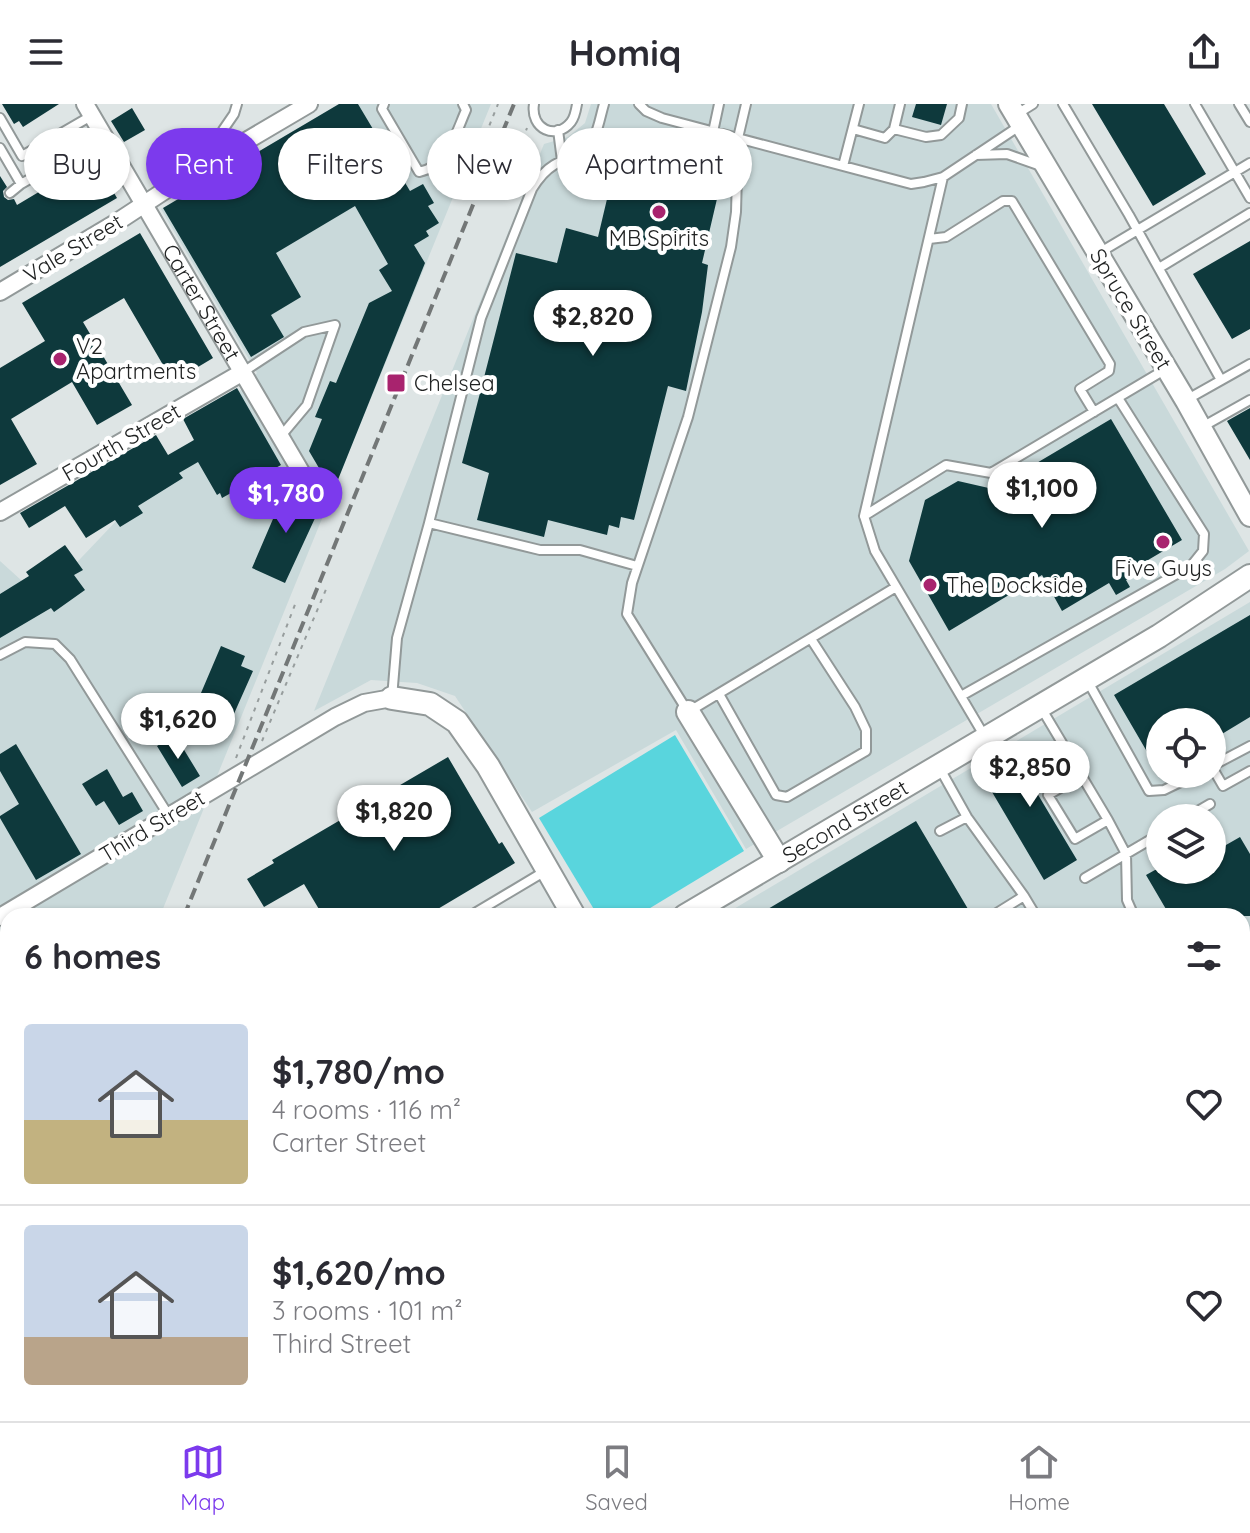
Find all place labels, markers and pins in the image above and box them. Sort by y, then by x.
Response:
marker: MB Spirits [650,203,668,221]
place label: MB Spirits [609,224,709,252]
pin: $2,820 [528,290,658,358]
place label: V2 Apartments [76,332,196,385]
marker: V2 Apartments [51,350,69,368]
place label: Chelsea [414,369,495,397]
marker: Chelsea [385,372,407,394]
pin: $1,100 [977,462,1107,530]
pin: $1,780 [221,467,351,535]
marker: Five Guys [1154,533,1172,551]
place label: Five Guys [1114,554,1212,582]
place label: The Dockside [946,571,1083,599]
marker: The Dockside [921,576,939,594]
pin: $1,620 [113,693,243,761]
pin: $2,850 [965,741,1095,809]
pin: $1,820 [329,785,459,853]

